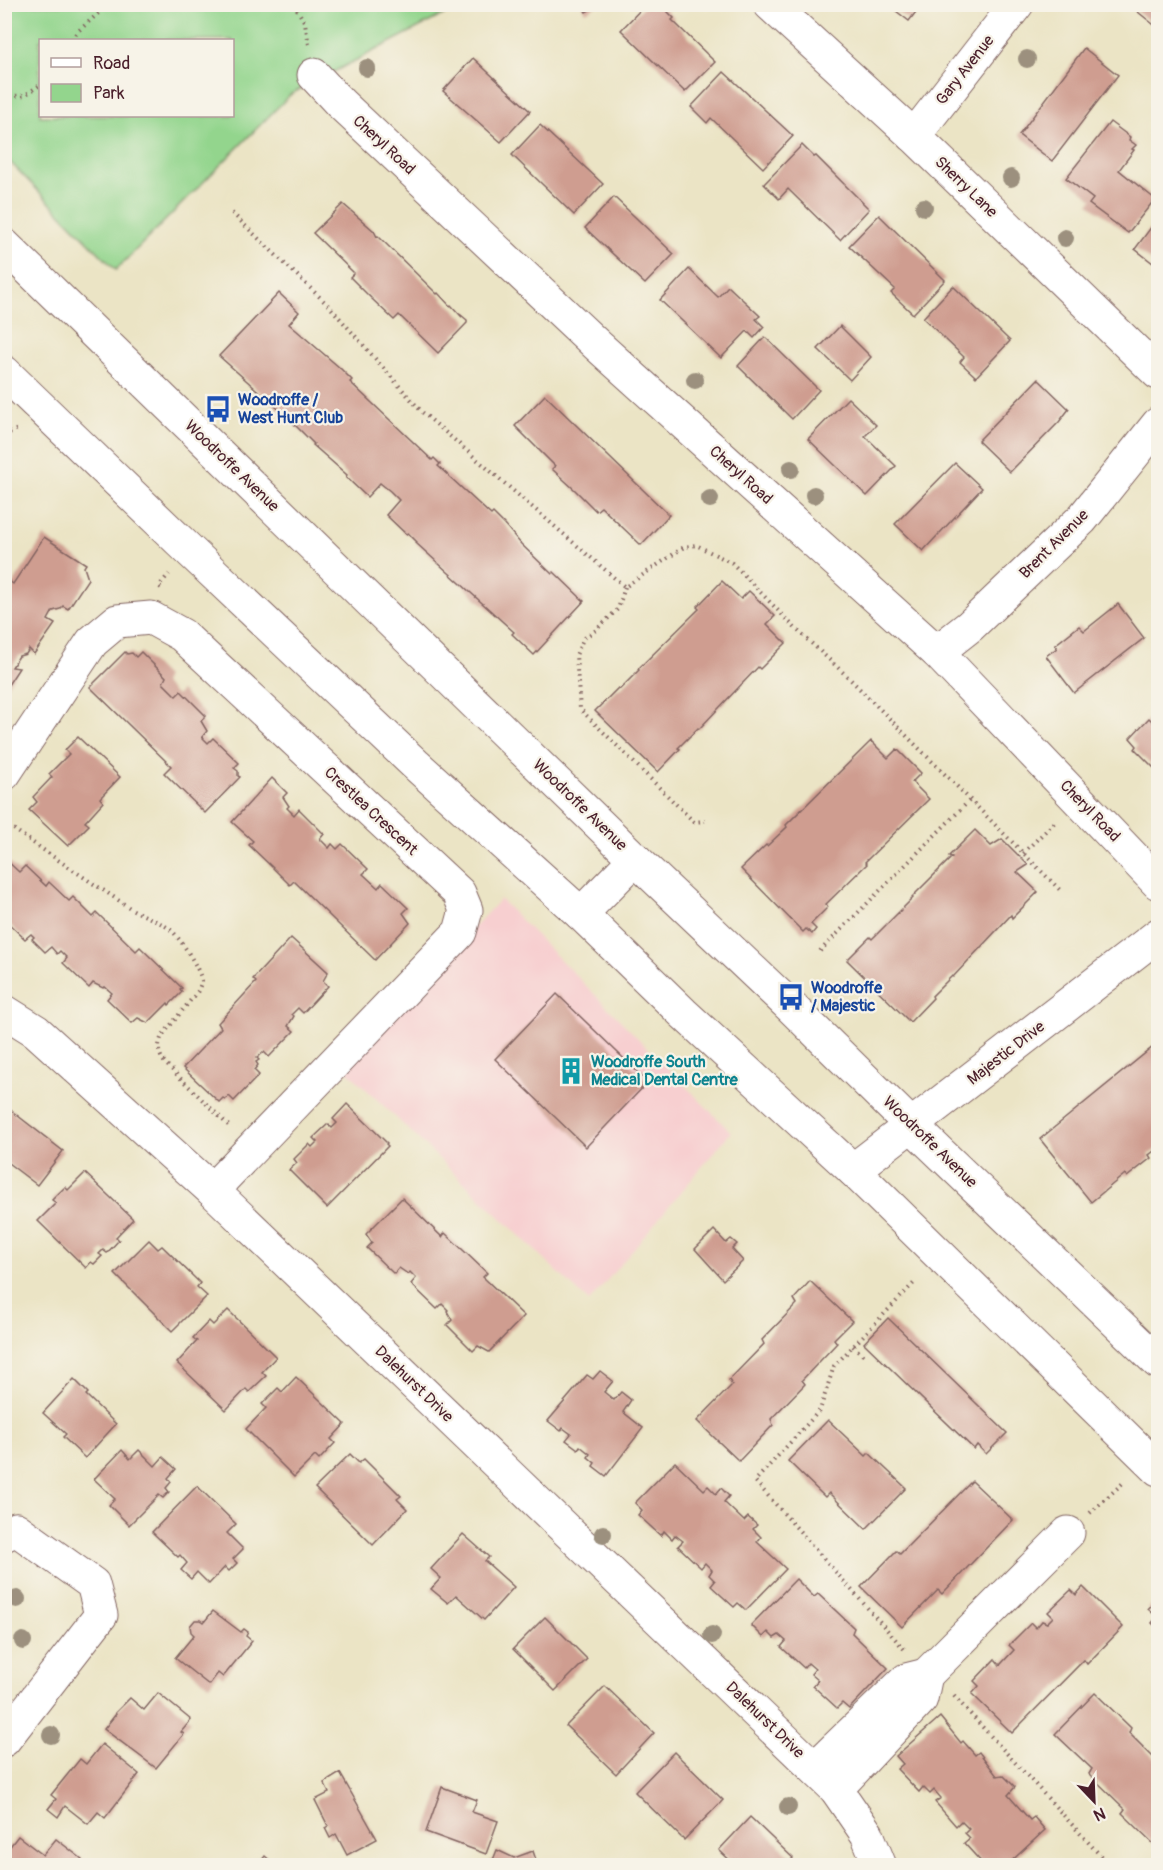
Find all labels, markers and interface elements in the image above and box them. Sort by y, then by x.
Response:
street label: Gary Avenue [931,31,999,109]
legend [39,39,234,117]
text: Road [93,52,130,75]
text: Park [93,82,125,105]
street label: Cheryl Road [349,111,419,179]
street label: Sherry Lane [930,152,1002,222]
place label: Woodroffe / West Hunt Club [238,390,343,428]
bus stop icon: Woodroffe / West Hunt Club [203,394,233,424]
street label: Woodroffe Avenue [181,416,284,516]
street label: Cheryl Road [705,441,777,509]
street label: Brent Avenue [1015,505,1093,583]
street label: Woodroffe Avenue [529,755,632,855]
street label: Crestlea Crescent [320,763,422,860]
street label: Cheryl Road [1056,776,1124,846]
place label: Woodroffe / Majestic [811,978,883,1016]
bus stop icon: Woodroffe / Majestic [776,982,806,1012]
street label: Majestic Drive [963,1017,1049,1089]
place label: Woodroffe South Medical Dental Centre [591,1052,739,1090]
building icon: Woodroffe South Medical Dental Centre [556,1056,586,1086]
street label: Woodroffe Avenue [879,1092,982,1192]
street label: Dalehurst Drive [370,1341,458,1427]
street label: Dalehurst Drive [721,1677,809,1763]
north arrow [1064,1771,1124,1831]
text: N [1090,1803,1108,1825]

